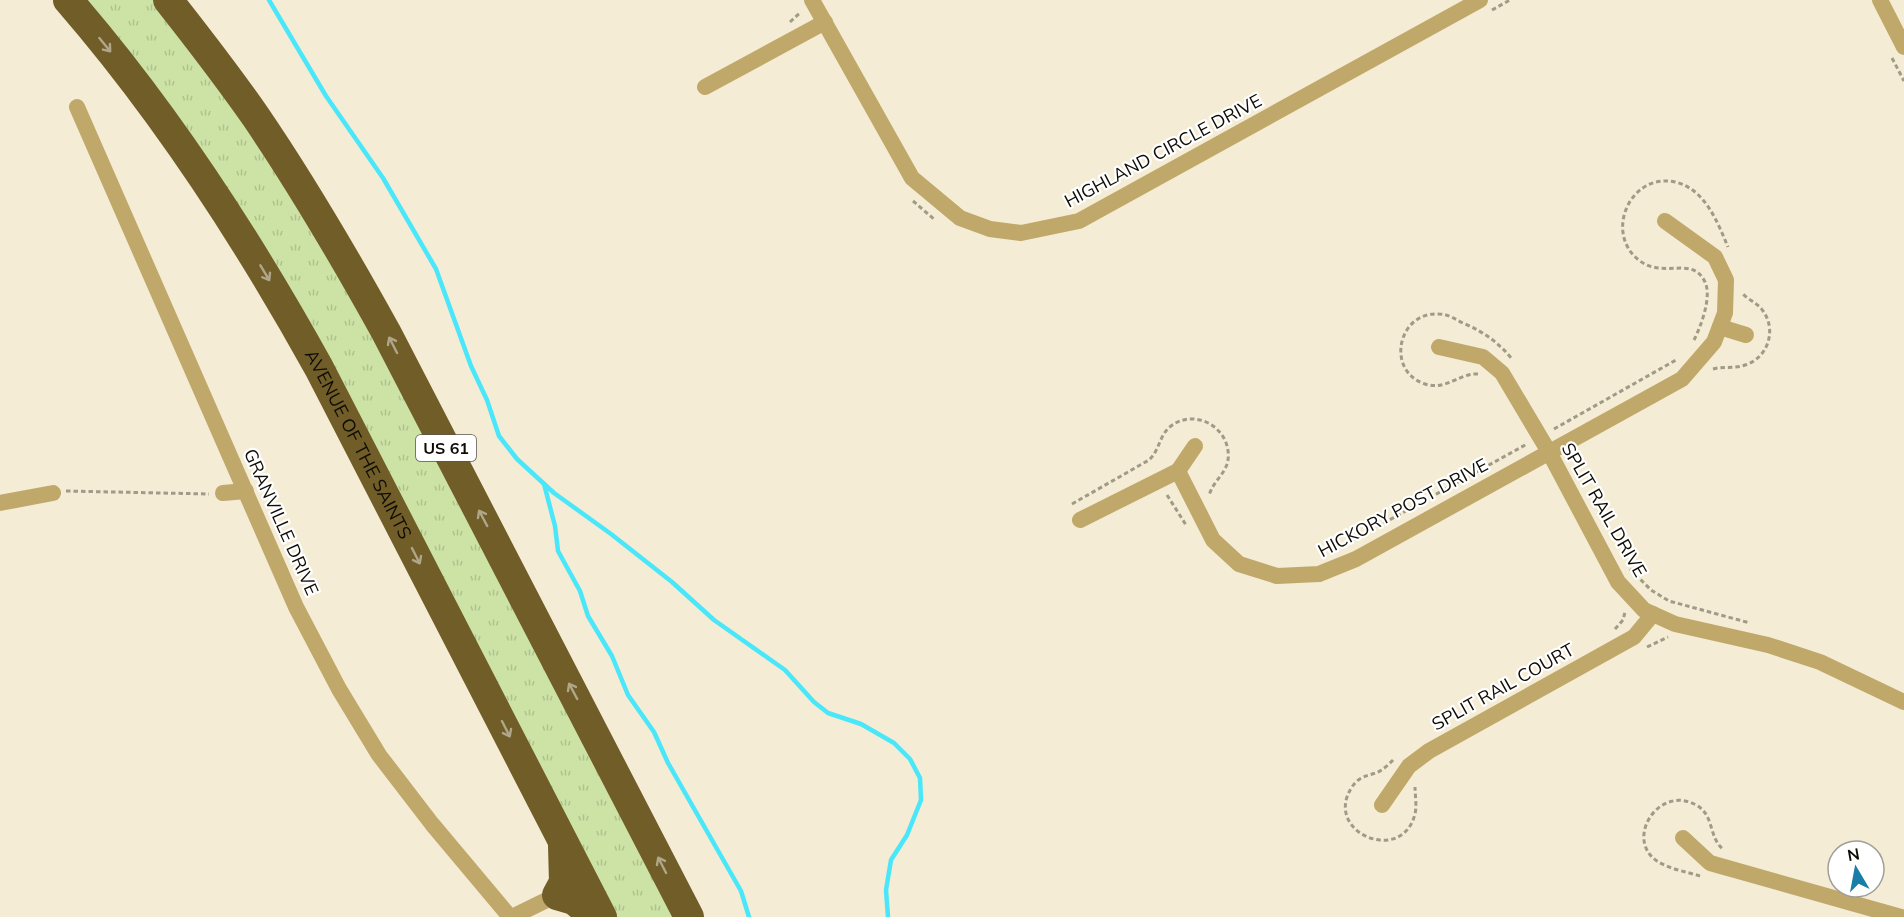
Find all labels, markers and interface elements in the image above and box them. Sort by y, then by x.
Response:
one-way arrow [99,37,112,53]
street label: HIGHLAND CIRCLE DRIVE [1060,89,1265,212]
one-way arrow [260,264,272,281]
one-way arrow [387,337,398,355]
street label: AVENUE OF THE SAINTS [300,345,417,543]
road number: US 61 [416,435,476,461]
street label: SPLIT RAIL DRIVE [1557,438,1652,581]
street label: GRANVILLE DRIVE [239,445,324,599]
street label: HICKORY POST DRIVE [1314,453,1492,562]
one-way arrow [477,510,488,528]
one-way arrow [411,547,423,565]
street label: SPLIT RAIL COURT [1427,638,1578,735]
one-way arrow [567,683,578,701]
one-way arrow [500,720,512,738]
north arrow [1826,839,1886,899]
text: N [1846,843,1861,865]
one-way arrow [656,857,668,874]

